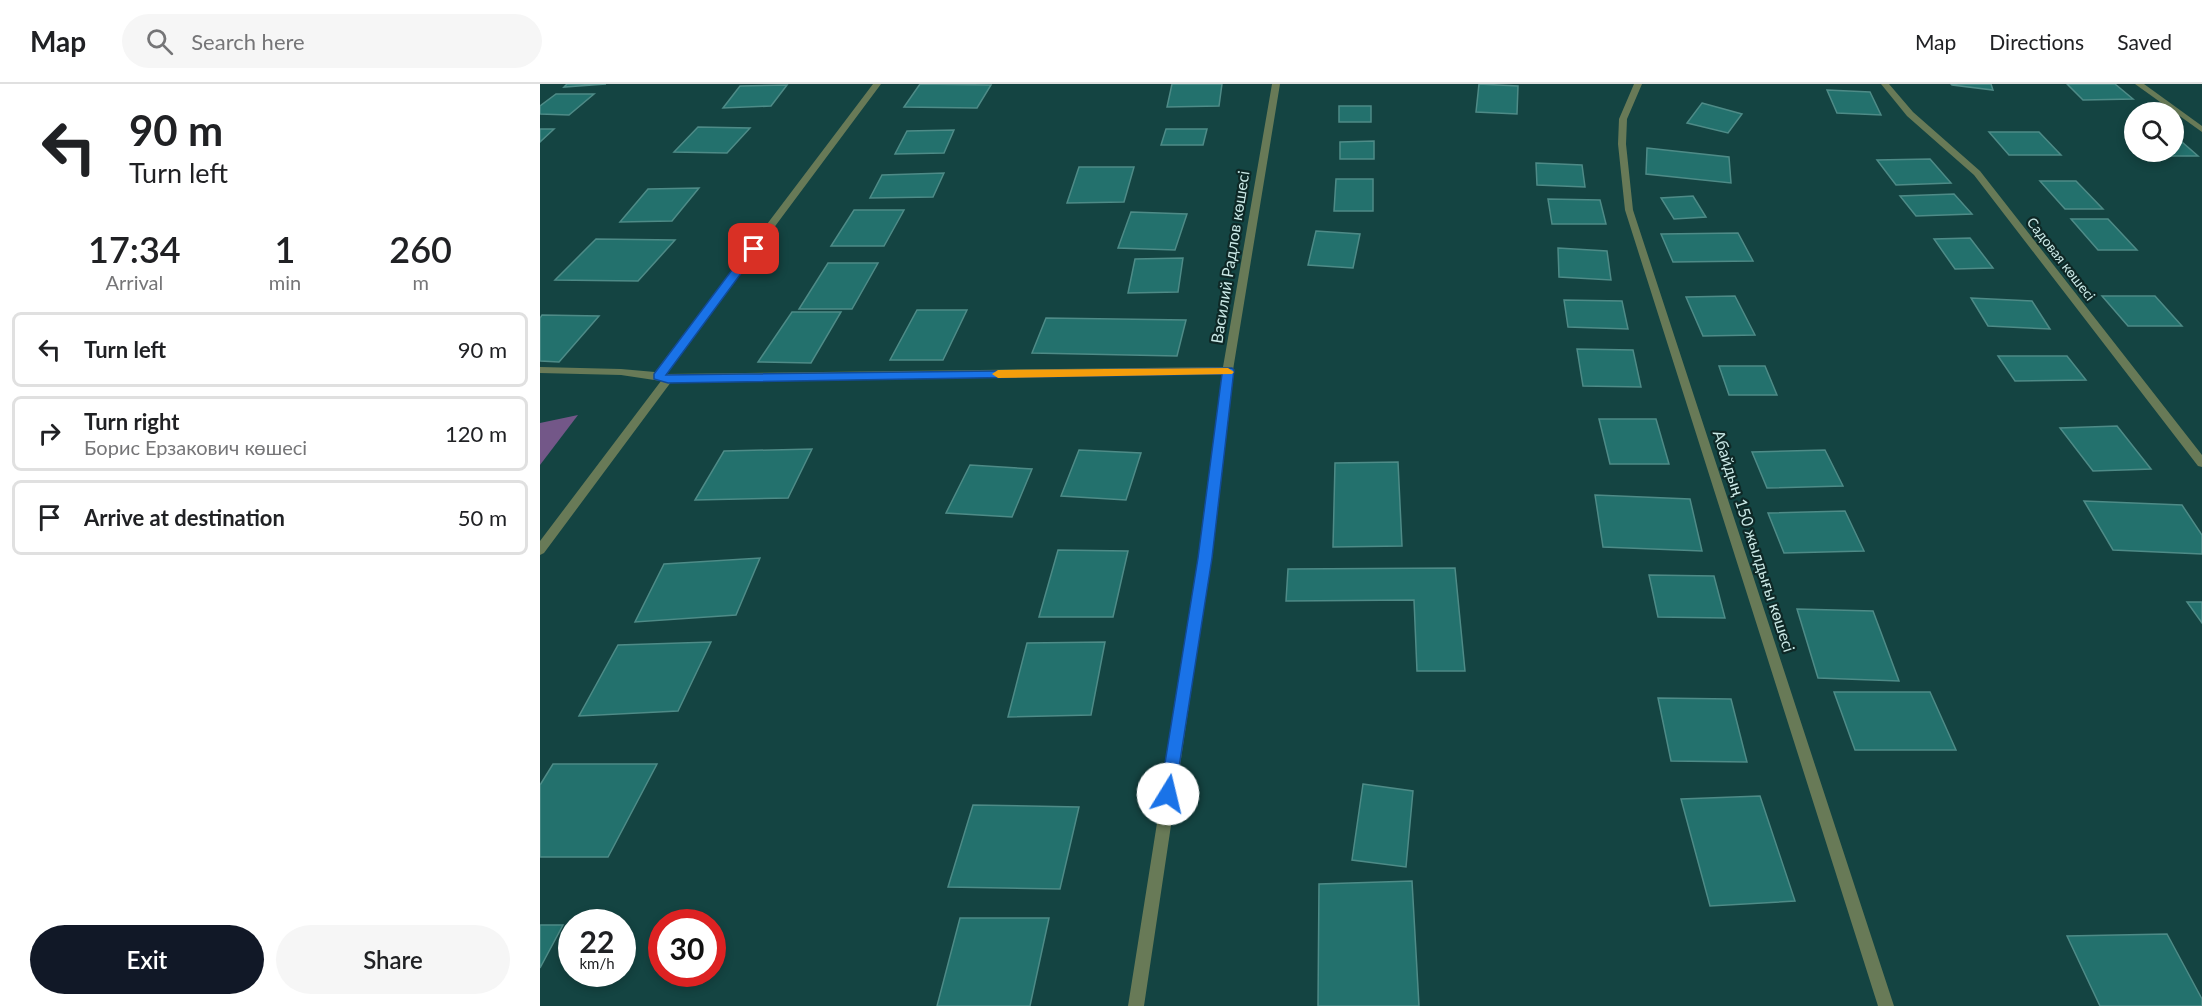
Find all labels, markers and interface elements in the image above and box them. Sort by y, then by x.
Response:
search box [122,14,542,68]
text: Map [30,24,86,58]
icon: search [143,25,176,58]
text: Search here [191,28,305,55]
text: Map [1915,29,1956,54]
text: Directions [1989,29,2084,54]
text: Saved [2117,29,2172,54]
map controls [2124,102,2184,162]
button: search [2124,102,2184,162]
text: 90 m [129,105,223,155]
icon: left [30,108,108,186]
text: Turn left [129,156,228,189]
street label: Василий Радлов көшесі [1206,169,1253,345]
street label: Садовая көшесі [2024,214,2099,304]
pin [728,223,779,274]
text: 17:34 [88,227,181,271]
text: 1 [275,227,295,271]
text: 260 [389,227,452,271]
icon: arrive [737,232,770,265]
text: Arrival [106,270,163,294]
text: min [269,270,301,294]
text: m [412,270,429,294]
icon: left [33,333,66,366]
text: Turn left [84,336,166,363]
text: 90 m [458,336,507,363]
text: Turn right [84,408,179,435]
icon: right [33,417,66,450]
text: 120 m [445,420,507,447]
street label: Абайдың 150 жылдығы көшесі [1710,428,1799,654]
text: Борис Ерзакович көшесі [84,435,307,459]
icon: arrive [33,501,66,534]
text: Arrive at destination [84,504,285,531]
text: 50 m [458,504,507,531]
position arrow [1136,762,1200,826]
speed limit sign: 30 [648,909,726,987]
text: 22 [580,923,614,959]
button: Exit [30,925,264,994]
button: Share [276,925,510,994]
text: km/h [579,954,615,972]

